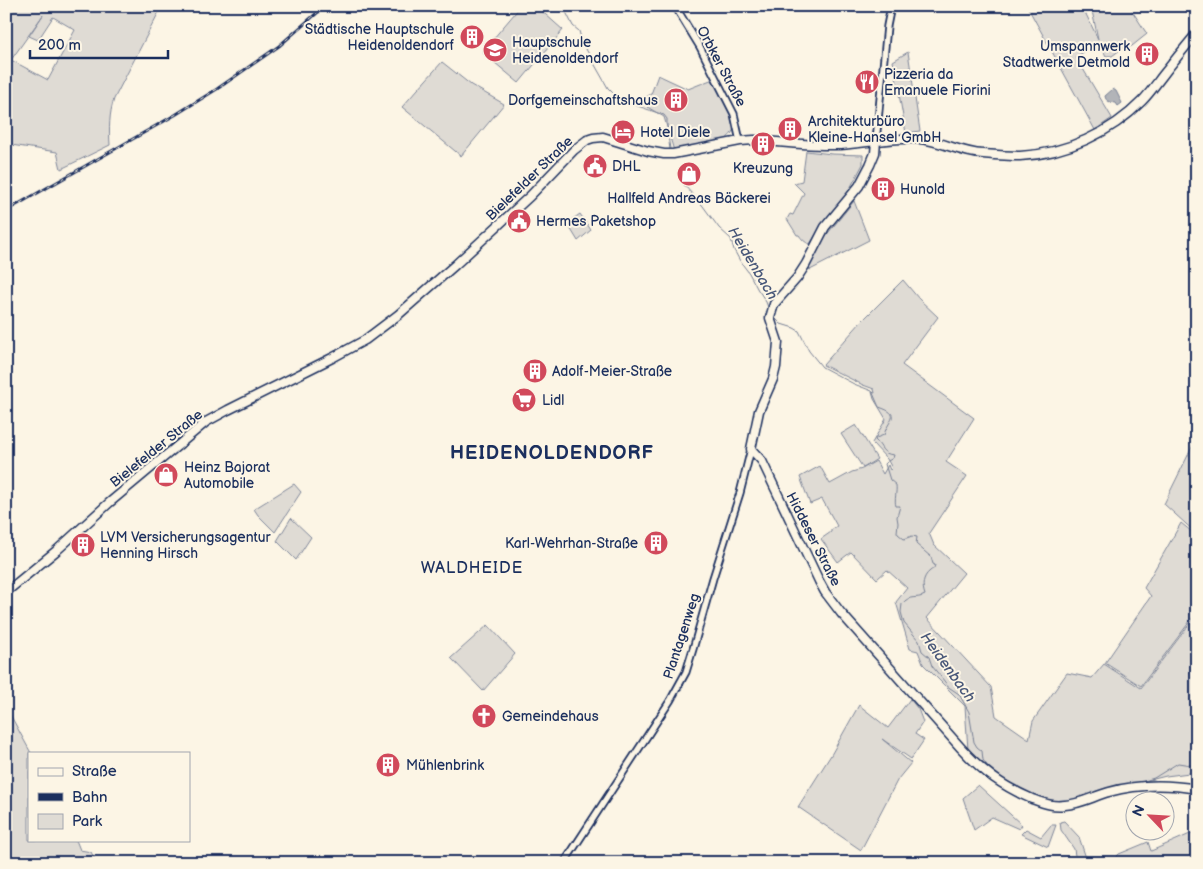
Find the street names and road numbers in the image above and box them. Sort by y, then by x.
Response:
street label: Orbker Straße [693,23,750,109]
street label: Bielefelder Straße [482,133,576,224]
street label: Bielefelder Straße [107,406,206,491]
street label: Hiddeser Straße [783,489,845,589]
street label: Plantagenweg [660,591,703,681]

